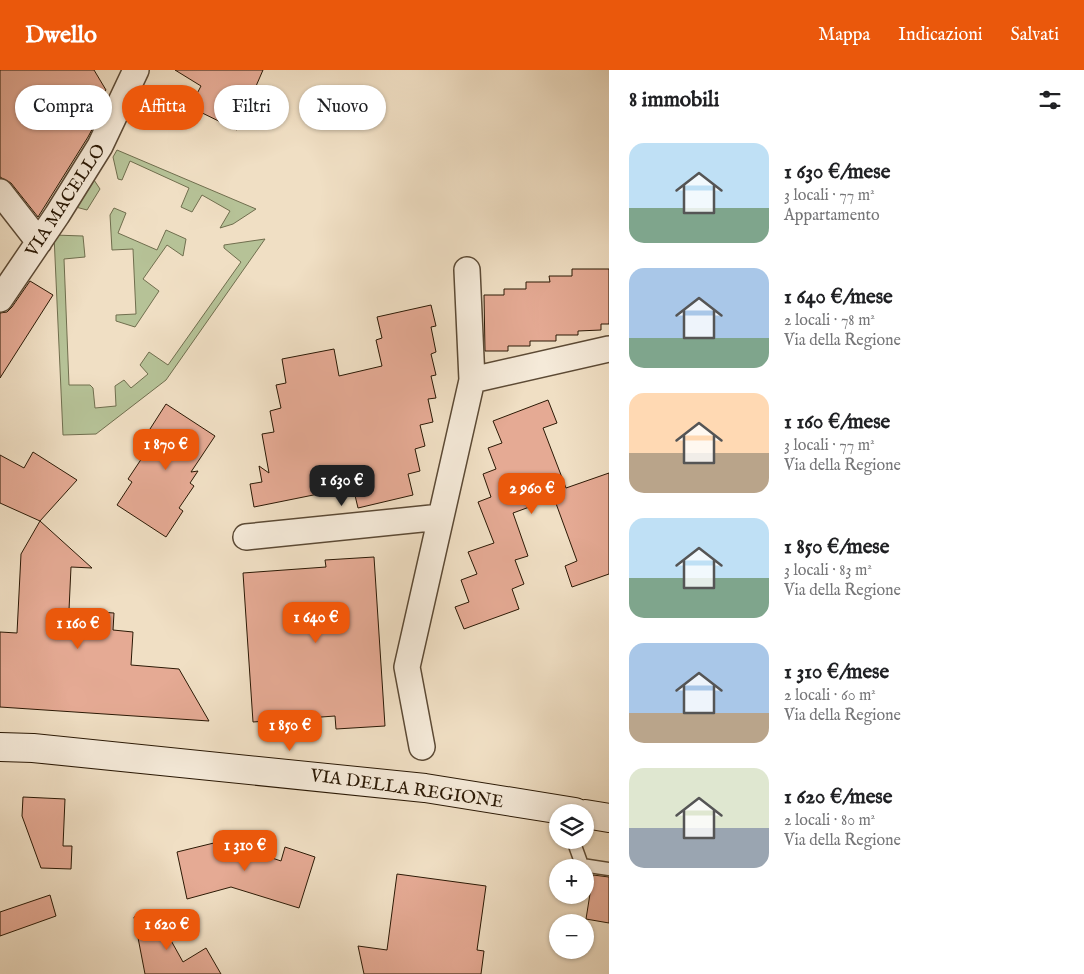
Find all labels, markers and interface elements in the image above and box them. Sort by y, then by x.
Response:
text: Dwello [25,20,97,51]
text: Mappa [818,24,870,47]
text: Indicazioni [898,24,983,47]
text: Salvati [1011,24,1059,47]
chip: Compra [15,85,112,130]
chip: Affitta [122,85,204,130]
chip: Filtri [214,85,289,130]
chip: Nuovo [299,85,386,130]
icon: filters [1036,86,1064,114]
text: 8 immobili [629,87,719,114]
street label: VIA MACELLO [21,140,111,263]
text: 1 630 €/mese [784,159,890,186]
icon: home [669,163,729,223]
text: 3 locali · 77 m² [784,186,875,206]
text: Appartamento [784,206,880,226]
text: 1 640 €/mese [784,284,893,311]
icon: home [669,288,729,348]
text: 2 locali · 78 m² [784,311,875,331]
text: Via della Regione [784,331,901,351]
text: 1 160 €/mese [784,409,890,436]
icon: home [669,413,729,473]
pin: 1 870 € [120,428,212,471]
text: 1 870 € [144,435,188,455]
text: 3 locali · 77 m² [784,436,875,456]
text: Via della Regione [784,456,901,476]
pin: 1 630 € [296,464,388,507]
text: 1 630 € [321,471,363,491]
pin: 2 960 € [486,472,578,515]
text: 2 960 € [509,479,555,499]
text: 1 850 €/mese [784,534,889,561]
icon: home [669,538,729,598]
text: 3 locali · 83 m² [784,561,872,581]
text: Via della Regione [784,581,901,601]
pin: 1 640 € [270,602,362,644]
pin: 1 160 € [32,608,124,650]
text: 1 640 € [294,608,338,628]
text: 1 160 € [57,614,99,634]
text: 1 310 €/mese [784,659,889,686]
icon: home [669,663,729,723]
text: 2 locali · 60 m² [784,686,876,706]
text: Via della Regione [784,706,901,726]
pin: 1 850 € [244,710,336,752]
text: 1 850 € [269,716,311,736]
street label: VIA DELLA REGIONE [308,764,505,814]
text: 1 620 €/mese [784,784,892,811]
icon: home [669,788,729,848]
map controls [549,804,594,959]
button: layers [549,804,594,849]
text: 2 locali · 80 m² [784,811,875,831]
pin: 1 310 € [199,830,291,872]
text: Via della Regione [784,831,901,851]
text: 1 310 € [224,836,266,856]
button: + [549,859,594,904]
pin: 1 620 € [121,908,213,951]
button: − [549,914,594,959]
text: 1 620 € [145,915,189,935]

